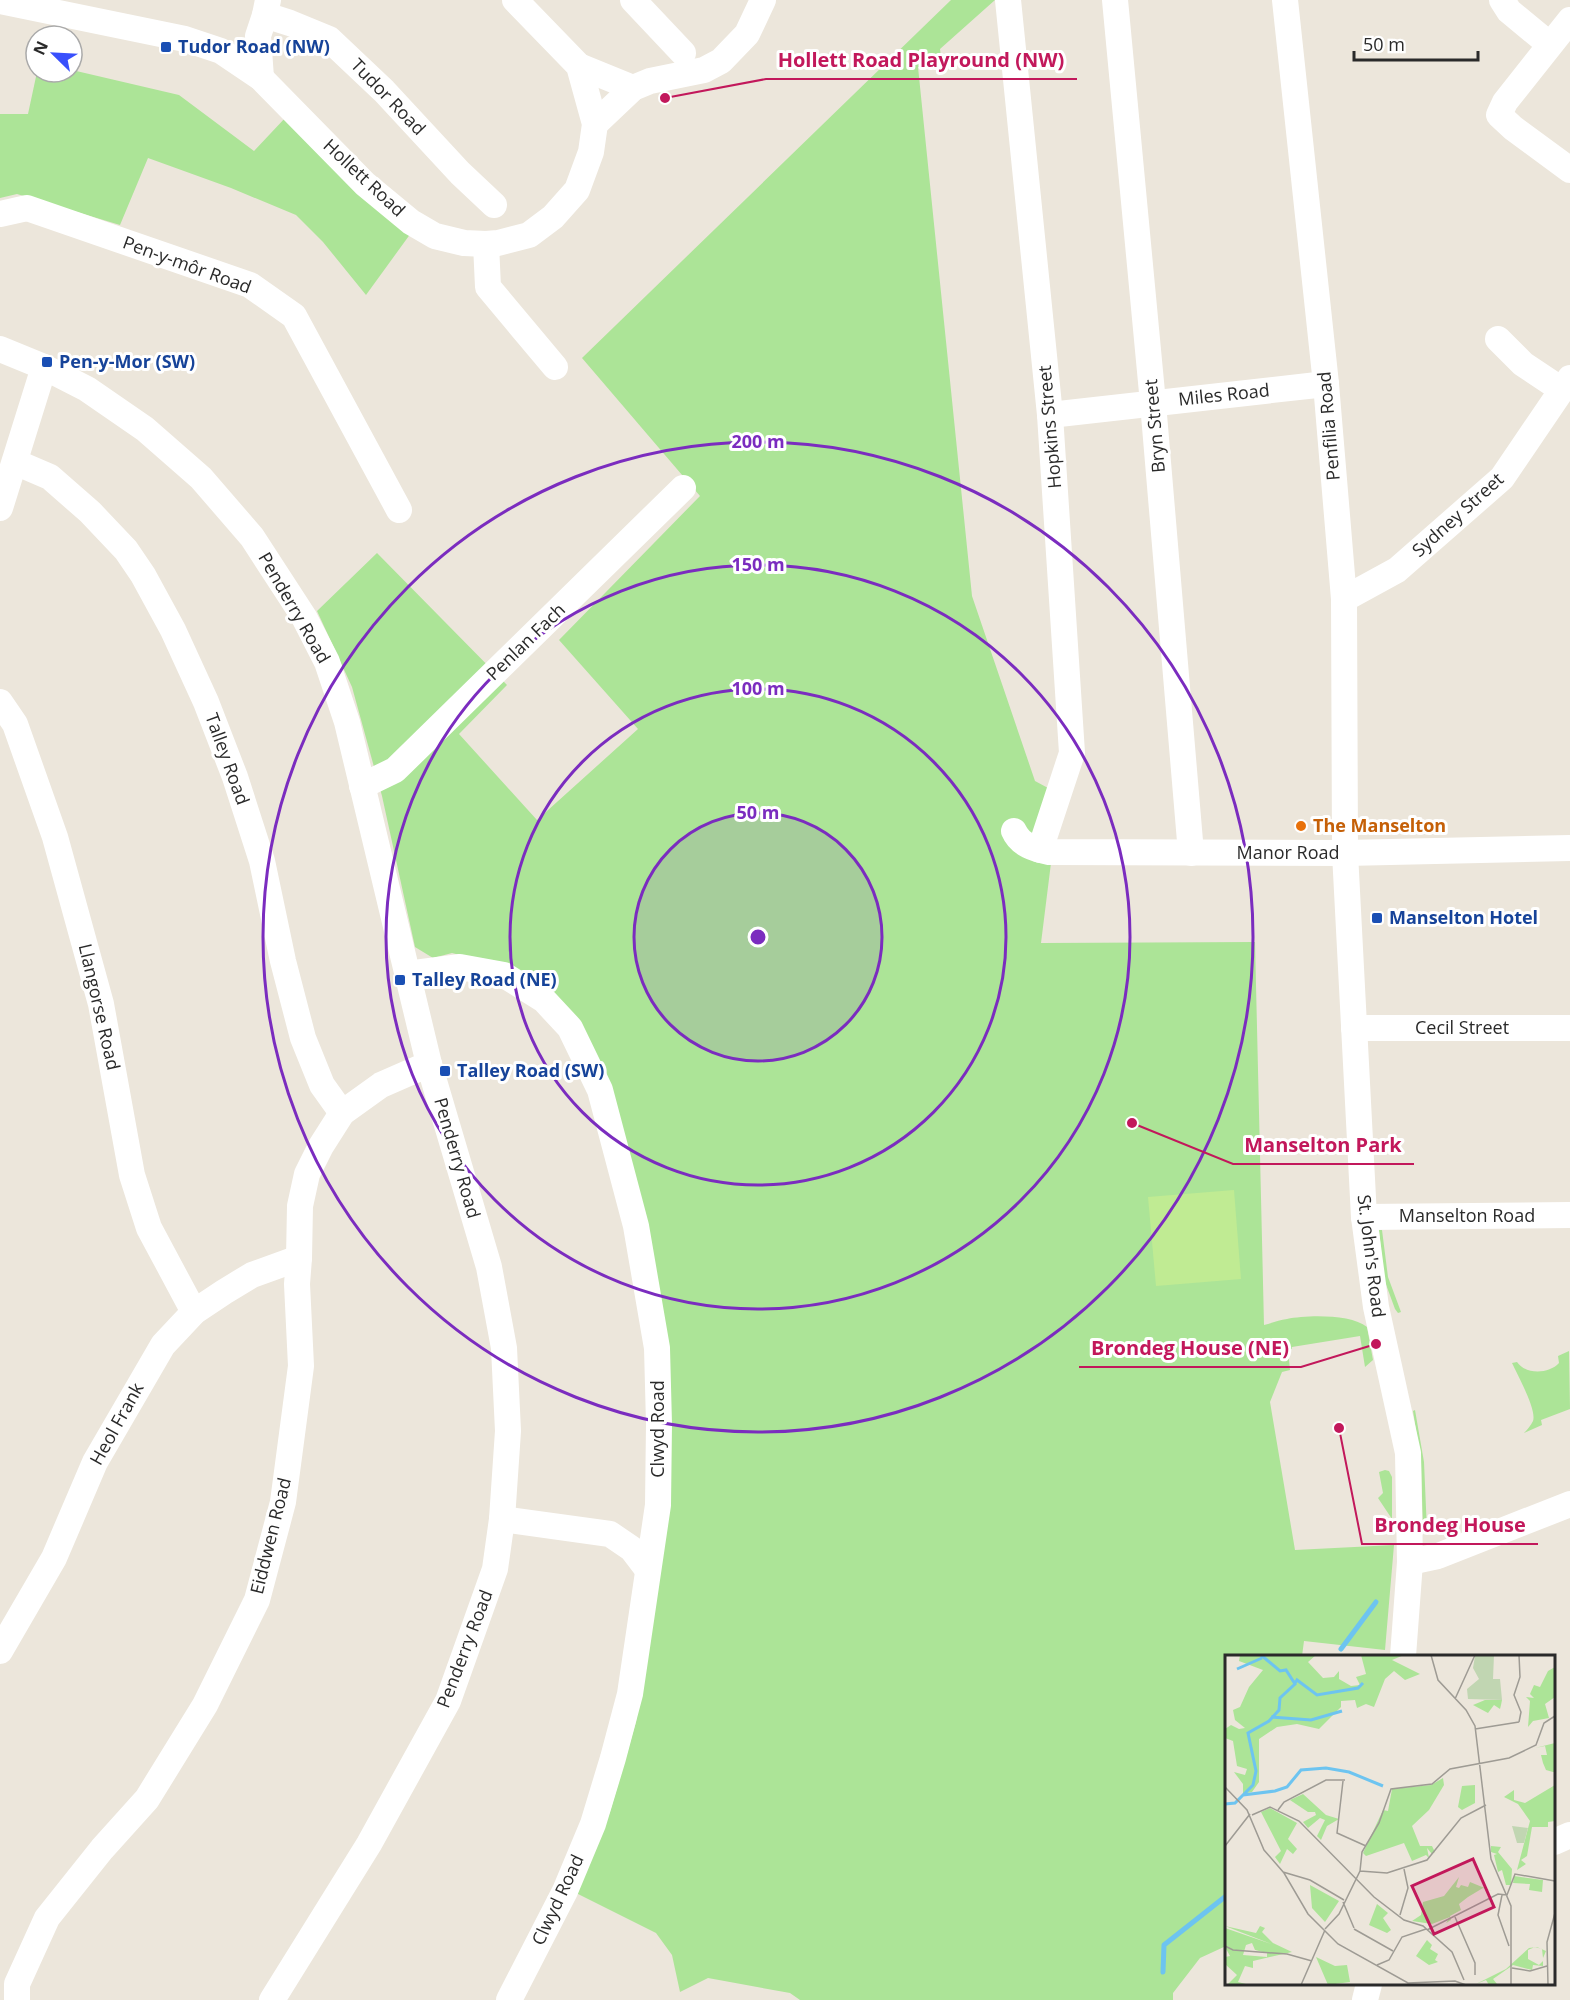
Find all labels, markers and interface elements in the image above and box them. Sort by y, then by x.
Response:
north arrow [24,24,84,84]
scale bar [1354,24,1478,62]
text: 50 m [1363,32,1405,56]
place label: Tudor Road (NW) [178,34,330,58]
text: N [28,37,53,58]
marker: Tudor Road (NW) [159,40,173,54]
callout: Hollett Road Playround (NW) [766,41,1077,79]
text: Hollett Road Playround (NW) [778,46,1064,73]
street label: Tudor Road [346,53,431,140]
street label: Hollett Road [319,133,411,221]
street label: Pen-y-môr Road [120,230,255,298]
place label: Pen-y-Mor (SW) [59,349,195,373]
marker: Pen-y-Mor (SW) [40,355,54,369]
street label: Hopkins Street [1032,364,1066,490]
street label: Penfilia Road [1311,371,1345,482]
street label: Miles Road [1177,377,1271,411]
street label: Bryn Street [1138,378,1170,474]
text: 200 m [731,429,785,453]
street label: Sydney Street [1407,467,1508,562]
street label: Penderry Road [253,548,336,667]
text: 150 m [731,552,785,576]
street label: Penlan Fach [481,597,570,685]
text: 100 m [731,676,785,700]
street label: Talley Road [200,710,256,808]
text: 50 m [737,800,779,824]
place label: The Manselton [1313,813,1446,837]
marker: The Manselton [1294,819,1308,833]
street label: Manor Road [1236,840,1340,864]
place label: Manselton Hotel [1389,905,1538,929]
marker: Manselton Hotel [1370,911,1384,925]
centre of rings [748,927,768,947]
street label: Llangorse Road [74,941,126,1072]
place label: Talley Road (NE) [412,967,557,991]
marker: Talley Road (NE) [393,973,407,987]
street label: Cecil Street [1415,1015,1509,1039]
place label: Talley Road (SW) [457,1058,604,1082]
marker: Talley Road (SW) [438,1064,452,1078]
street label: Penderry Road [429,1095,487,1221]
callout: Manselton Park [1233,1126,1414,1164]
text: Manselton Park [1244,1131,1402,1158]
street label: St. John's Road [1353,1193,1391,1319]
street label: Manselton Road [1399,1203,1535,1227]
callout: Brondeg House (NE) [1079,1329,1301,1367]
text: Brondeg House (NE) [1091,1334,1289,1361]
street label: Heol Frank [84,1378,149,1469]
street label: Clwyd Road [645,1380,669,1478]
street label: Eiddwen Road [244,1475,296,1597]
callout: Brondeg House [1362,1506,1538,1544]
text: Brondeg House [1374,1511,1526,1538]
street label: Penderry Road [431,1586,498,1711]
inset map [1225,1655,1555,1985]
street label: Clwyd Road [526,1850,589,1949]

